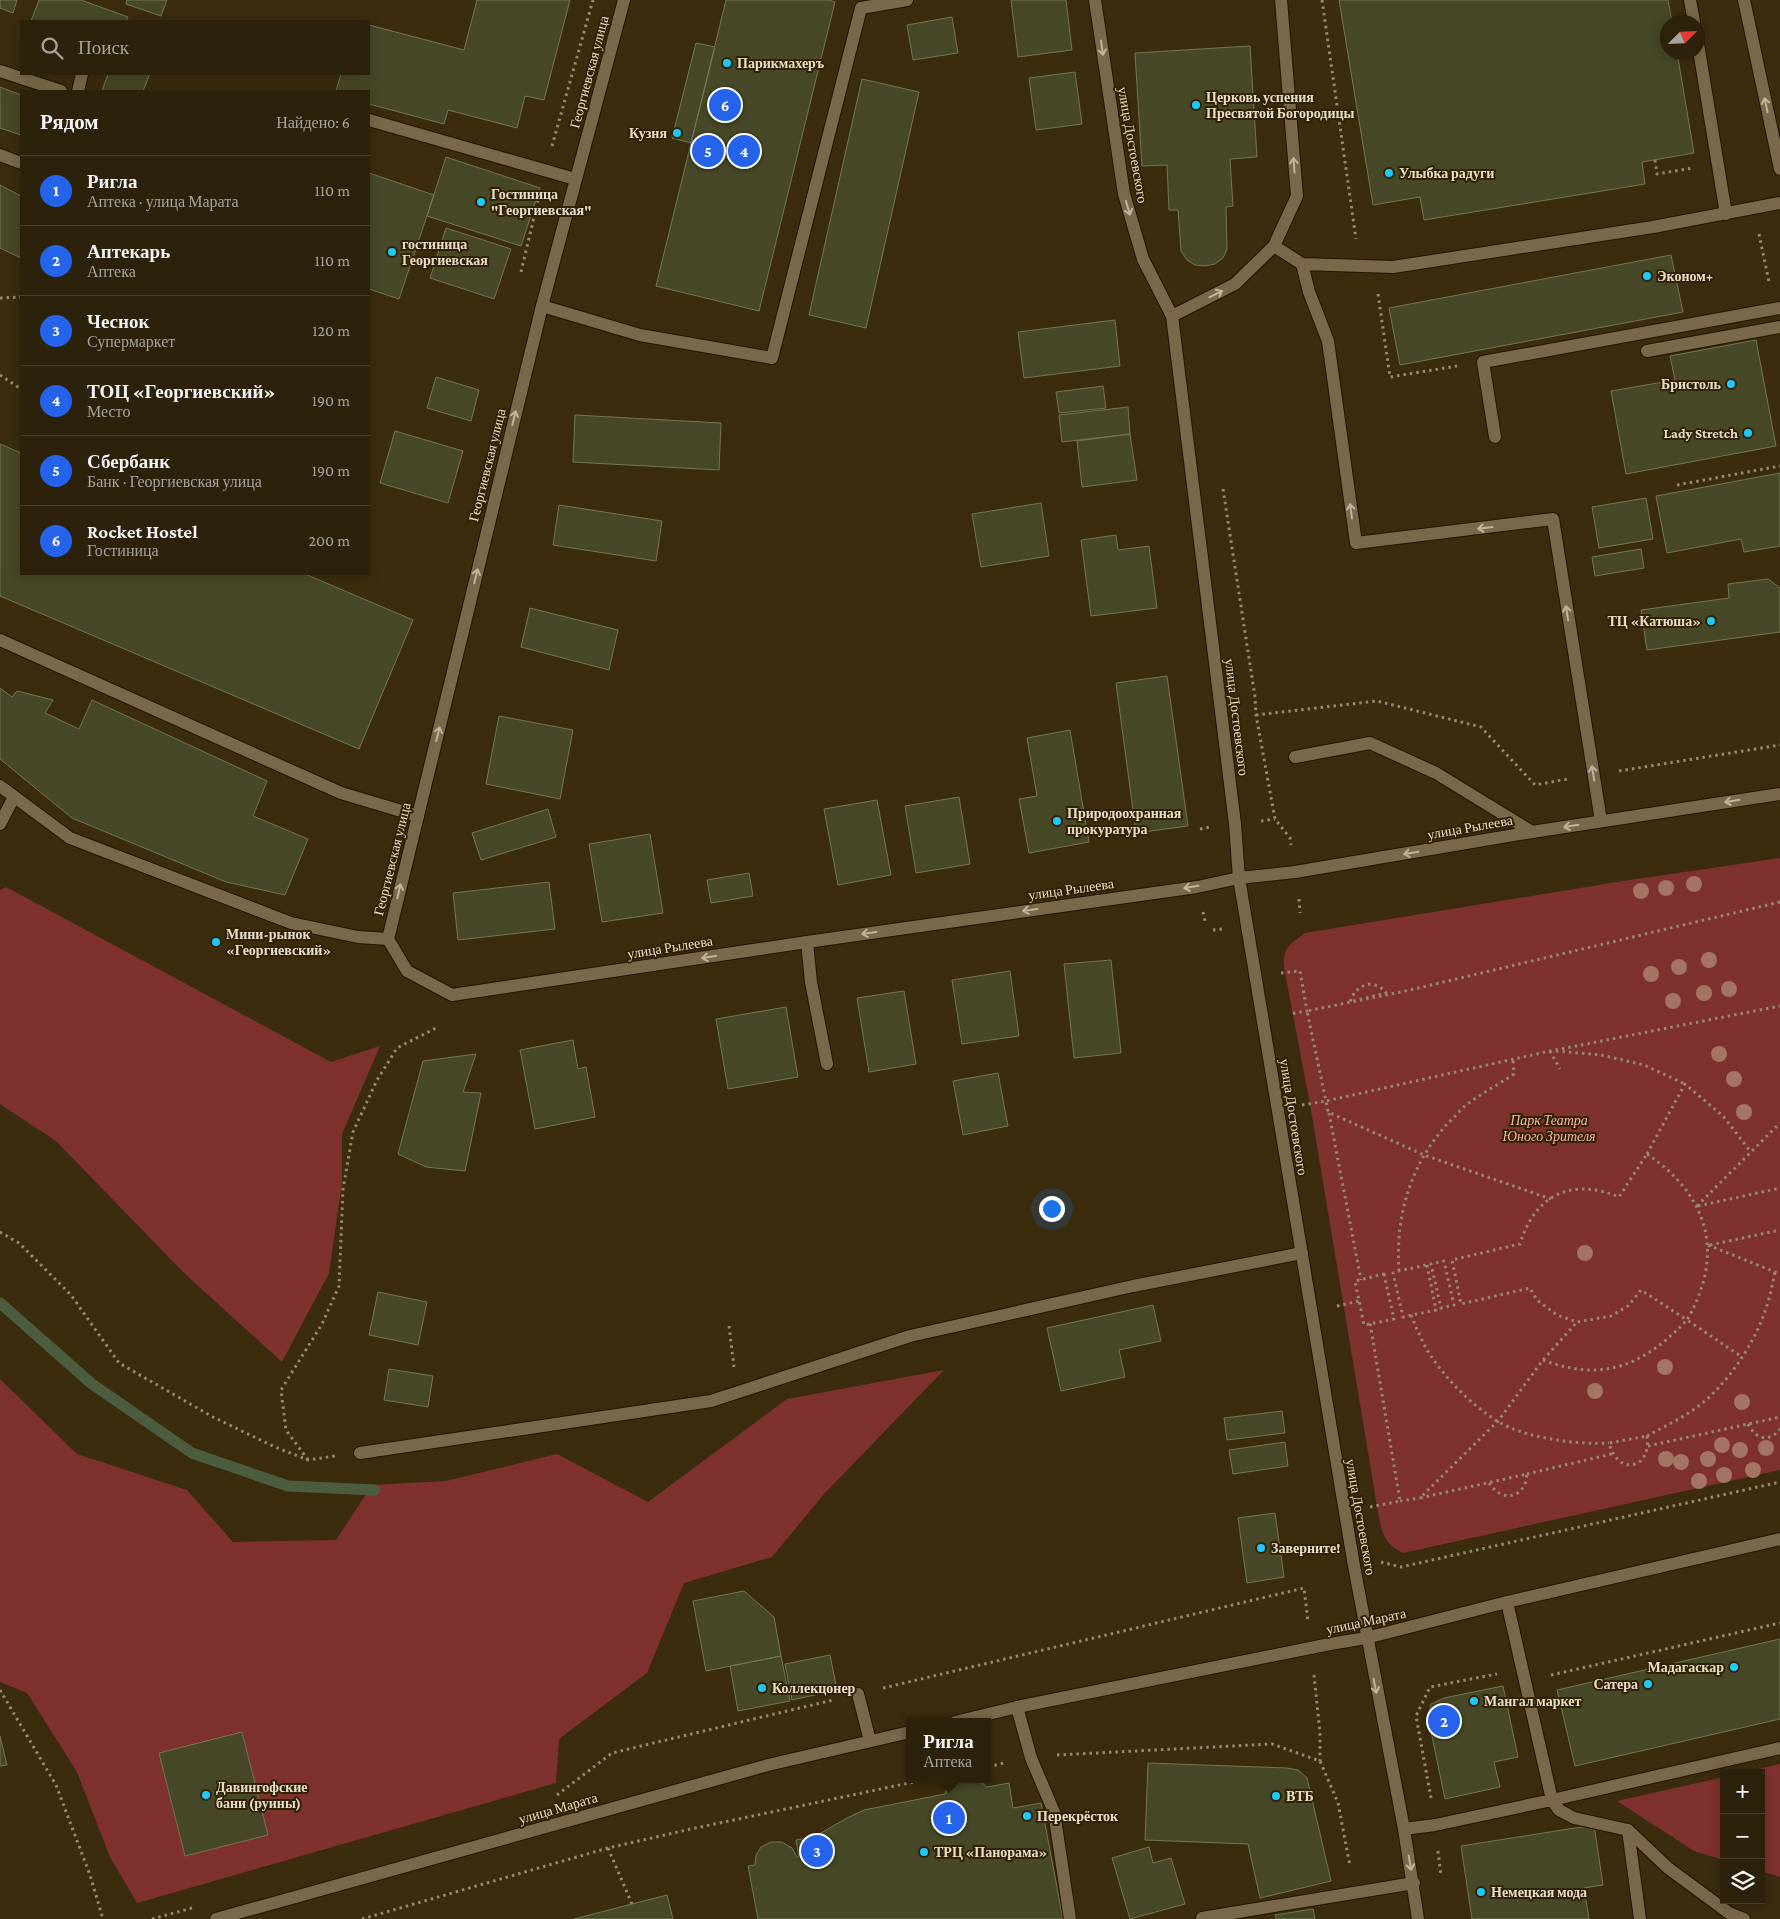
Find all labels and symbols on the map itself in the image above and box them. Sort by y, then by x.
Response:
street label: Георгиевская улица [566,13,612,130]
north arrow [1660,15,1705,60]
one-way arrow [1097,40,1107,56]
place label: Парикмахеръ [737,55,824,71]
marker: Парикмахеръ [721,57,733,69]
pin: 6 [709,86,741,124]
street label: улица Достоевского [1115,86,1151,204]
place label: Церковь успения Пресвятой Богородицы [1206,89,1355,121]
one-way arrow [1761,97,1770,113]
marker: Церковь успения Пресвятой Богородицы [1190,99,1202,111]
place label: Кузня [629,125,667,141]
marker: Кузня [671,127,683,139]
pin: 5 [692,132,724,170]
pin: 4 [728,132,760,170]
one-way arrow [1290,157,1299,173]
place label: Улыбка радуги [1399,165,1494,181]
marker: Улыбка радуги [1383,167,1395,179]
place label: Гостиница "Георгиевская" [491,186,591,218]
marker: Гостиница "Георгиевская" [475,196,487,208]
one-way arrow [1124,200,1133,216]
place label: гостиница Георгиевская [402,236,488,268]
marker: гостиница Георгиевская [386,246,398,258]
place label: Эконом+ [1657,268,1713,284]
marker: Эконом+ [1641,270,1653,282]
one-way arrow [1208,289,1223,299]
place label: Бристоль [1661,376,1722,392]
marker: Бристоль [1725,378,1737,390]
street label: Георгиевская улица [465,406,509,523]
one-way arrow [510,410,519,426]
place label: Lady Stretch [1664,425,1738,441]
marker: Lady Stretch [1742,427,1754,439]
one-way arrow [1346,504,1356,520]
one-way arrow [1477,523,1493,533]
one-way arrow [472,568,481,584]
one-way arrow [1562,605,1572,621]
place label: ТЦ «Катюша» [1607,613,1701,629]
marker: ТЦ «Катюша» [1705,615,1717,627]
street label: улица Достоевского [1222,658,1252,776]
one-way arrow [433,726,443,742]
one-way arrow [1588,766,1598,782]
one-way arrow [1724,797,1740,807]
street label: Георгиевская улица [370,800,414,917]
place label: Природоохранная прокуратура [1067,805,1182,837]
street label: улица Рылеева [1426,811,1515,842]
marker: Природоохранная прокуратура [1051,815,1063,827]
one-way arrow [1564,821,1580,831]
one-way arrow [1403,848,1419,858]
street label: улица Рылеева [1027,875,1116,903]
one-way arrow [1183,883,1199,893]
one-way arrow [395,884,404,900]
one-way arrow [1023,905,1039,915]
place label: Мини-рынок «Георгиевский» [226,926,331,958]
one-way arrow [862,928,878,938]
street label: улица Рылеева [626,932,715,962]
marker: Мини-рынок «Георгиевский» [210,936,222,948]
one-way arrow [701,952,717,962]
street label: улица Достоевского [1277,1058,1311,1176]
park label: Парк Театра Юного Зрителя [1501,1112,1596,1144]
your location [1039,1196,1065,1222]
street label: улица Достоевского [1343,1458,1379,1576]
place label: Заверните! [1271,1540,1340,1556]
marker: Заверните! [1255,1542,1267,1554]
street label: улица Марата [1325,1605,1408,1637]
place label: Мадагаскар [1647,1659,1724,1675]
marker: Мадагаскар [1728,1661,1740,1673]
place label: Сатера [1593,1676,1638,1692]
one-way arrow [1371,1678,1381,1694]
marker: Сатера [1642,1678,1654,1690]
place label: Коллекцонер [772,1680,856,1696]
marker: Коллекцонер [756,1682,768,1694]
place label: Мангал маркет [1484,1693,1581,1709]
marker: Мангал маркет [1468,1695,1480,1707]
pin: 2 [1428,1702,1460,1740]
place label: Давингофские бани (руины) [216,1779,308,1812]
place label: ВТБ [1286,1788,1314,1804]
marker: Давингофские бани (руины) [200,1789,212,1801]
street label: улица Марата [517,1789,600,1827]
marker: ВТБ [1270,1790,1282,1802]
pin: 1 [933,1799,965,1837]
place label: Перекрёсток [1037,1808,1119,1824]
marker: Перекрёсток [1021,1810,1033,1822]
pin: 3 [801,1832,833,1870]
place label: ТРЦ «Панорама» [934,1844,1047,1860]
marker: ТРЦ «Панорама» [918,1846,930,1858]
one-way arrow [1405,1854,1415,1870]
place label: Немецкая мода [1491,1884,1587,1900]
marker: Немецкая мода [1475,1886,1487,1898]

